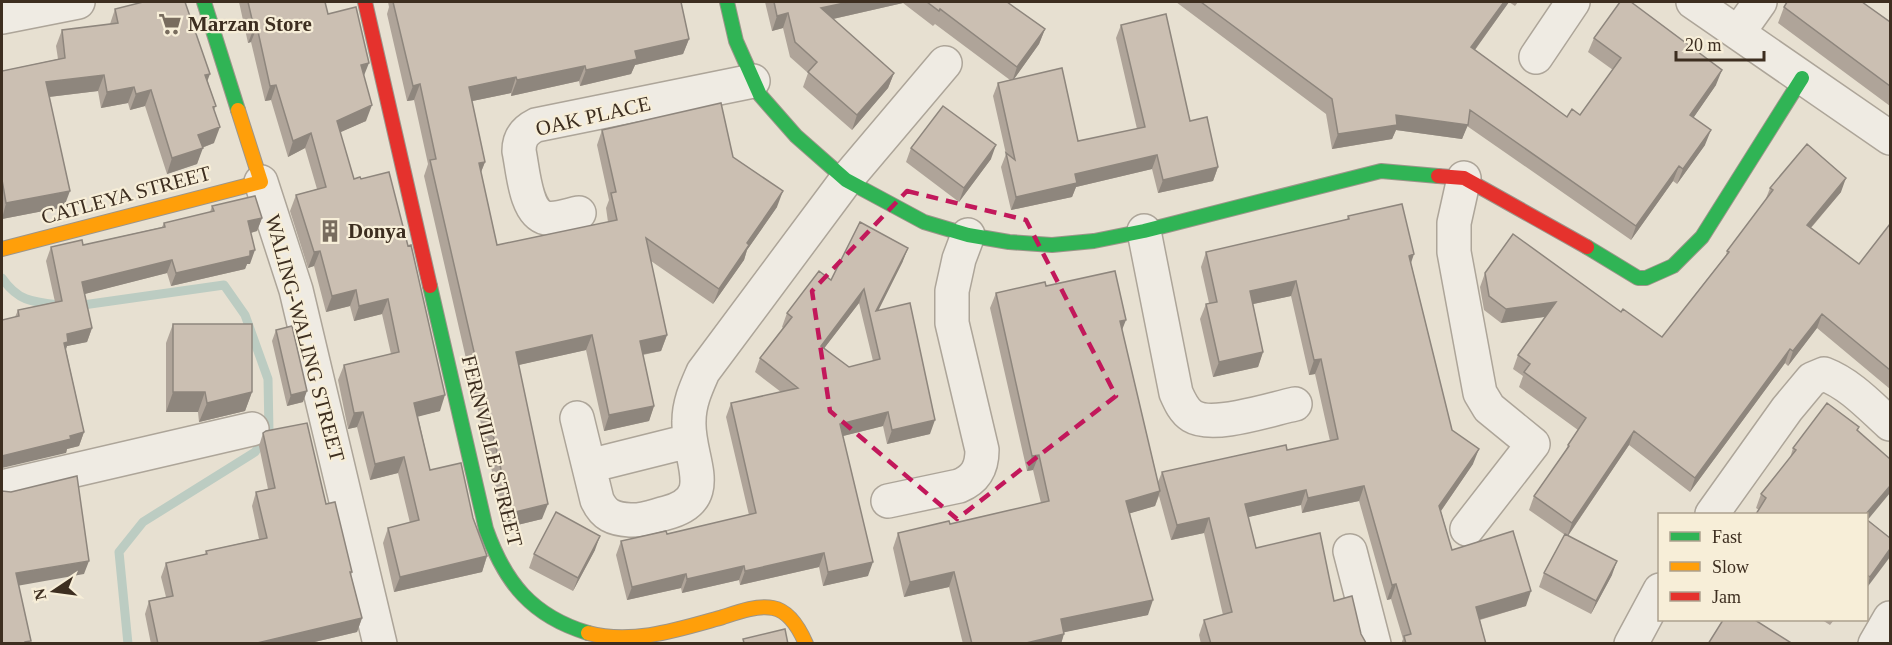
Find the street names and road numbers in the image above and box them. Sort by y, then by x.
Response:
street label: OAK PLACE [533,91,653,141]
street label: CATLEYA STREET [39,161,214,229]
street label: WALING-WALING STREET [260,212,350,464]
street label: FERNVILLE STREET [457,353,527,549]

